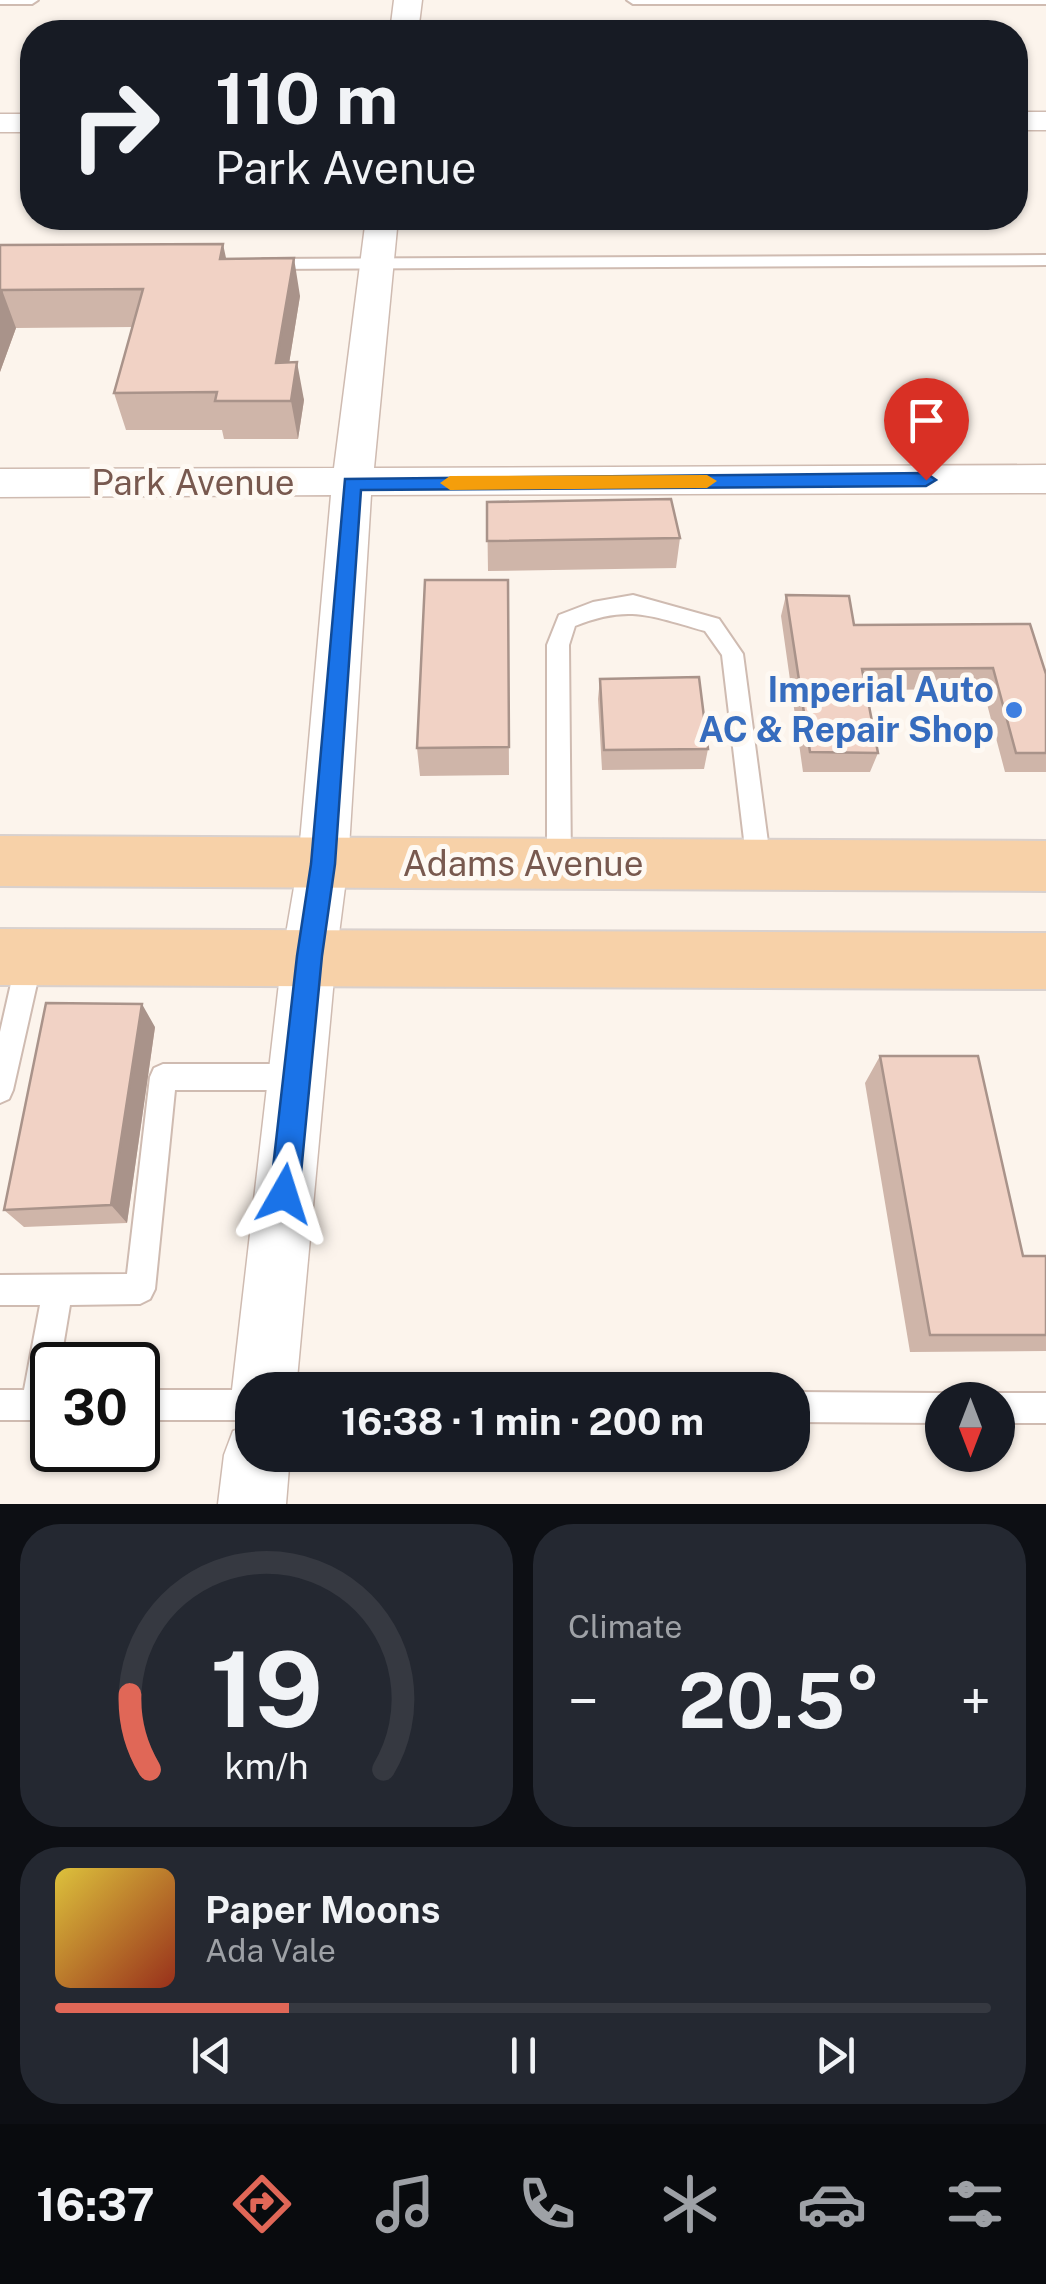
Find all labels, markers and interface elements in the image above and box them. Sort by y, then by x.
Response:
text: 110 m [215,57,399,140]
icon: right [50,60,180,190]
text: Park Avenue [215,141,476,194]
pin [884,378,969,481]
icon: arrive [899,393,954,448]
street label: Park Avenue [91,462,295,503]
place label: Imperial Auto AC & Repair Shop [698,669,994,750]
marker: Imperial Auto AC & Repair Shop [1003,699,1025,721]
street label: Adams Avenue [402,843,644,884]
position arrow [232,1142,336,1246]
speed limit sign: 30 [30,1342,160,1472]
north arrow [925,1382,1015,1472]
map controls [925,1382,1015,1472]
text: 16:38 · 1 min · 200 m [341,1399,704,1444]
text: Climate [568,1608,682,1645]
text: 19 [210,1628,323,1750]
text: 20.5° [678,1657,881,1745]
text: − [568,1669,599,1733]
text: + [960,1669,991,1733]
text: km/h [224,1745,309,1787]
text: Paper Moons [205,1887,440,1932]
text: Ada Vale [205,1932,336,1969]
icon: previous [184,2028,239,2083]
icon: pause [496,2028,551,2083]
icon: next [808,2028,863,2083]
icon: directions [227,2169,297,2239]
icon: music [370,2169,440,2239]
icon: phone [512,2169,582,2239]
icon: climate [655,2169,725,2239]
icon: car [797,2169,867,2239]
icon: filters [940,2169,1010,2239]
text: 16:37 [36,2178,155,2231]

